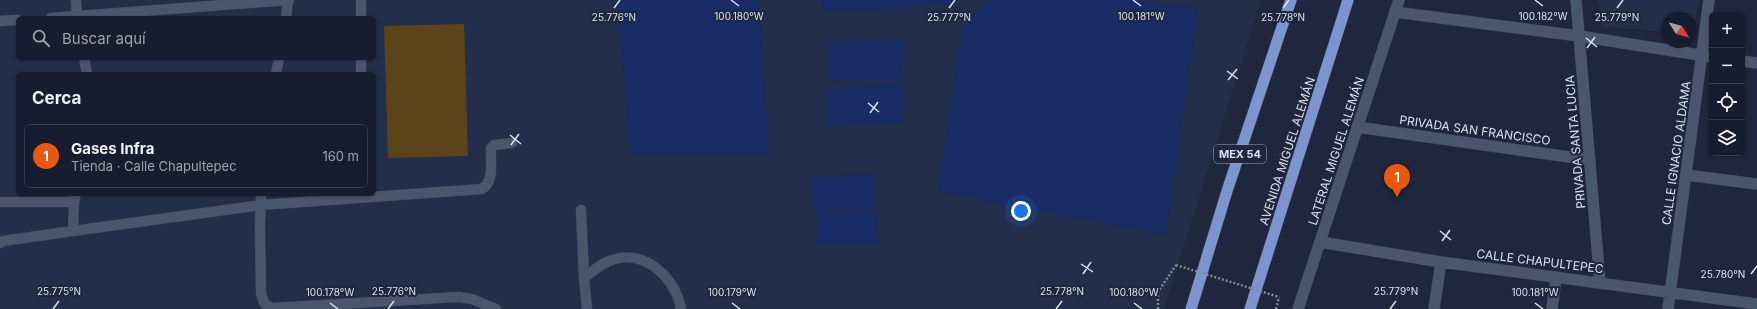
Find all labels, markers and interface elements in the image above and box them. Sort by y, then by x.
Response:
text: 100.180°W [714,10,764,22]
text: 100.181°W [1117,10,1165,22]
text: 100.182°W [1518,10,1568,22]
text: 25.776°N [592,11,636,23]
text: 25.777°N [927,11,971,23]
text: 25.778°N [1261,11,1305,23]
text: 25.779°N [1595,11,1639,23]
north arrow [1661,12,1697,48]
map controls [1709,12,1745,156]
button: + [1709,12,1745,48]
search box [16,16,376,60]
icon: search [30,27,52,49]
text: Buscar aquí [62,29,146,48]
button: − [1709,48,1745,84]
street label: AVENIDA MIGUEL ALEMÁN [1256,75,1318,227]
street label: LATERAL MIGUEL ALEMÁN [1305,75,1367,227]
street label: PRIVADA SANTA LUCIA [1562,75,1588,209]
street label: CALLE IGNACIO ALDAMA [1658,80,1694,226]
button: locate [1709,84,1745,120]
text: Cerca [32,88,81,108]
street label: PRIVADA SAN FRANCISCO [1398,112,1552,148]
button: layers [1709,120,1745,156]
text: Gases Infra [71,139,154,158]
road number: MEX 54 [1214,145,1266,163]
text: 1 [43,148,49,164]
text: 160 m [322,148,359,164]
text: Tienda · Calle Chapultepec [71,158,237,174]
pin: 1 [1384,164,1410,197]
your location [1011,201,1031,221]
street label: CALLE CHAPULTEPEC [1476,246,1605,276]
text: 25.780°N [1701,268,1745,280]
text: 25.775°N [37,285,81,297]
text: 25.776°N [372,285,416,297]
text: 25.778°N [1040,285,1084,297]
text: 25.779°N [1374,285,1418,297]
text: 100.178°W [306,286,354,298]
text: 100.179°W [708,286,756,298]
text: 100.180°W [1109,286,1159,298]
text: 100.181°W [1511,286,1559,298]

